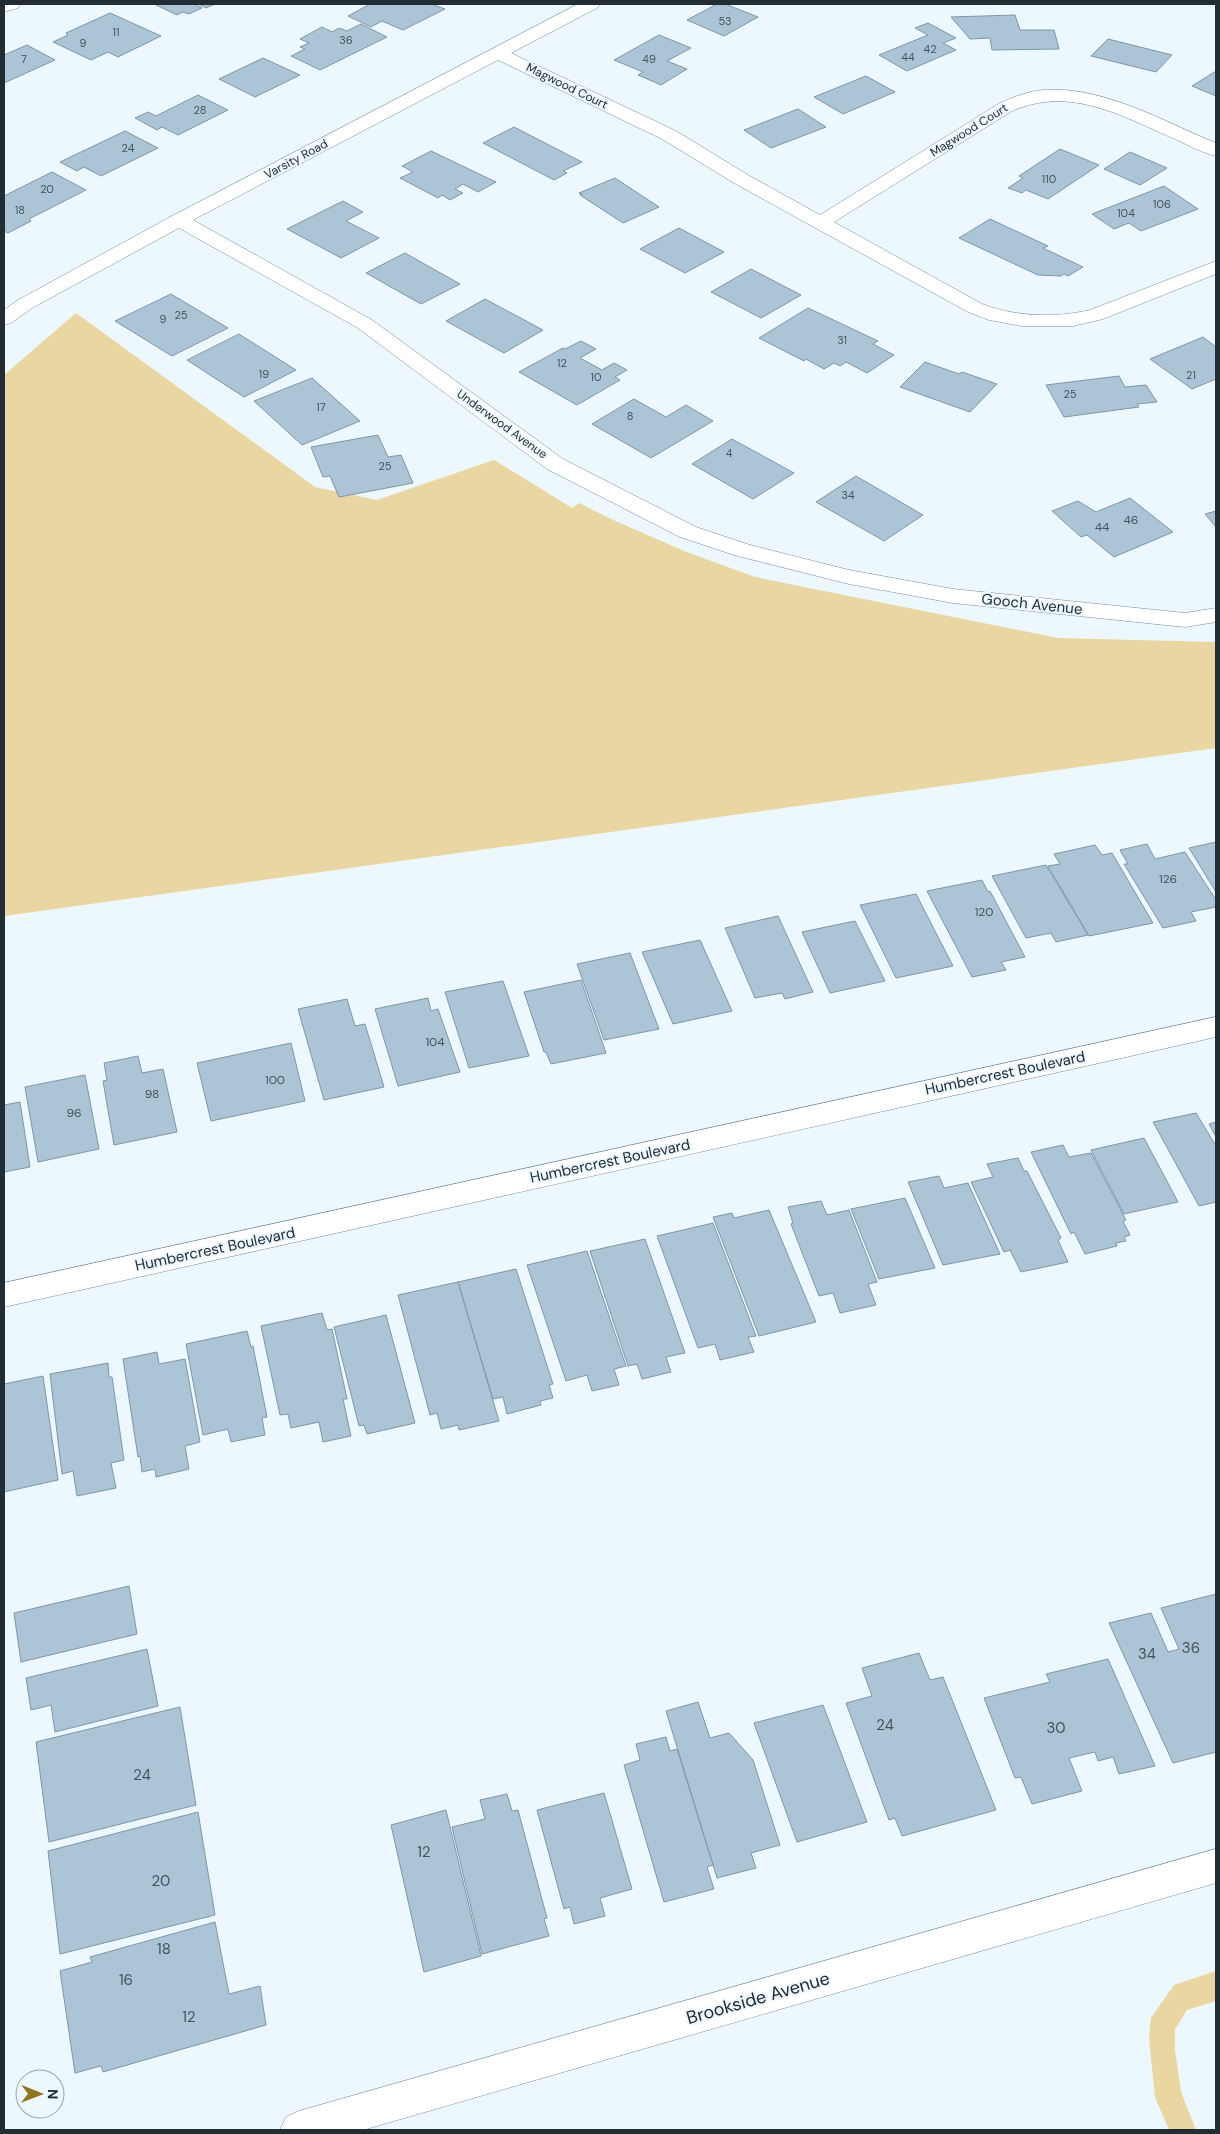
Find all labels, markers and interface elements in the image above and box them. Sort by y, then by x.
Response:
house number: 53 [718,14,732,28]
house number: 11 [113,25,119,39]
house number: 36 [339,33,353,47]
house number: 9 [80,36,87,50]
house number: 42 [923,42,937,56]
house number: 44 [901,50,915,64]
house number: 7 [21,52,27,66]
house number: 49 [642,52,656,66]
street label: Magwood Court [524,59,611,113]
street label: Magwood Court [927,99,1011,160]
house number: 28 [194,103,206,117]
street label: Varsity Road [261,136,331,182]
house number: 24 [122,141,135,155]
house number: 110 [1042,172,1056,186]
house number: 20 [40,182,54,196]
house number: 106 [1153,197,1171,211]
house number: 18 [15,203,25,217]
house number: 104 [1117,206,1135,220]
house number: 25 [174,308,188,322]
house number: 9 [160,312,167,326]
house number: 31 [837,333,847,347]
house number: 12 [557,356,567,370]
house number: 19 [259,367,269,381]
house number: 21 [1186,368,1196,382]
house number: 10 [591,370,601,384]
street label: Underwood Avenue [454,386,551,462]
house number: 25 [1063,387,1077,401]
house number: 17 [316,400,326,414]
house number: 8 [627,409,633,423]
house number: 4 [726,446,733,460]
house number: 25 [378,459,392,473]
house number: 34 [841,488,855,502]
house number: 46 [1124,512,1138,528]
house number: 44 [1095,519,1109,535]
street label: Gooch Avenue [981,589,1083,619]
house number: 126 [1159,871,1177,887]
house number: 120 [975,904,993,920]
house number: 104 [425,1034,445,1050]
street label: Humbercrest Boulevard [923,1046,1087,1100]
house number: 100 [265,1072,285,1088]
house number: 98 [145,1086,159,1102]
house number: 96 [66,1105,82,1121]
street label: Humbercrest Boulevard [528,1134,692,1188]
street label: Humbercrest Boulevard [133,1222,297,1276]
house number: 36 [1182,1638,1200,1658]
house number: 34 [1138,1644,1156,1664]
house number: 24 [876,1715,894,1735]
house number: 30 [1046,1718,1066,1738]
house number: 24 [133,1765,151,1785]
house number: 12 [417,1842,431,1862]
house number: 20 [152,1871,170,1891]
house number: 18 [157,1939,171,1959]
street label: Brookside Avenue [684,1966,832,2030]
house number: 16 [119,1970,133,1990]
house number: 12 [182,2007,196,2027]
north arrow [15,2069,65,2119]
text: N [44,2089,62,2099]

